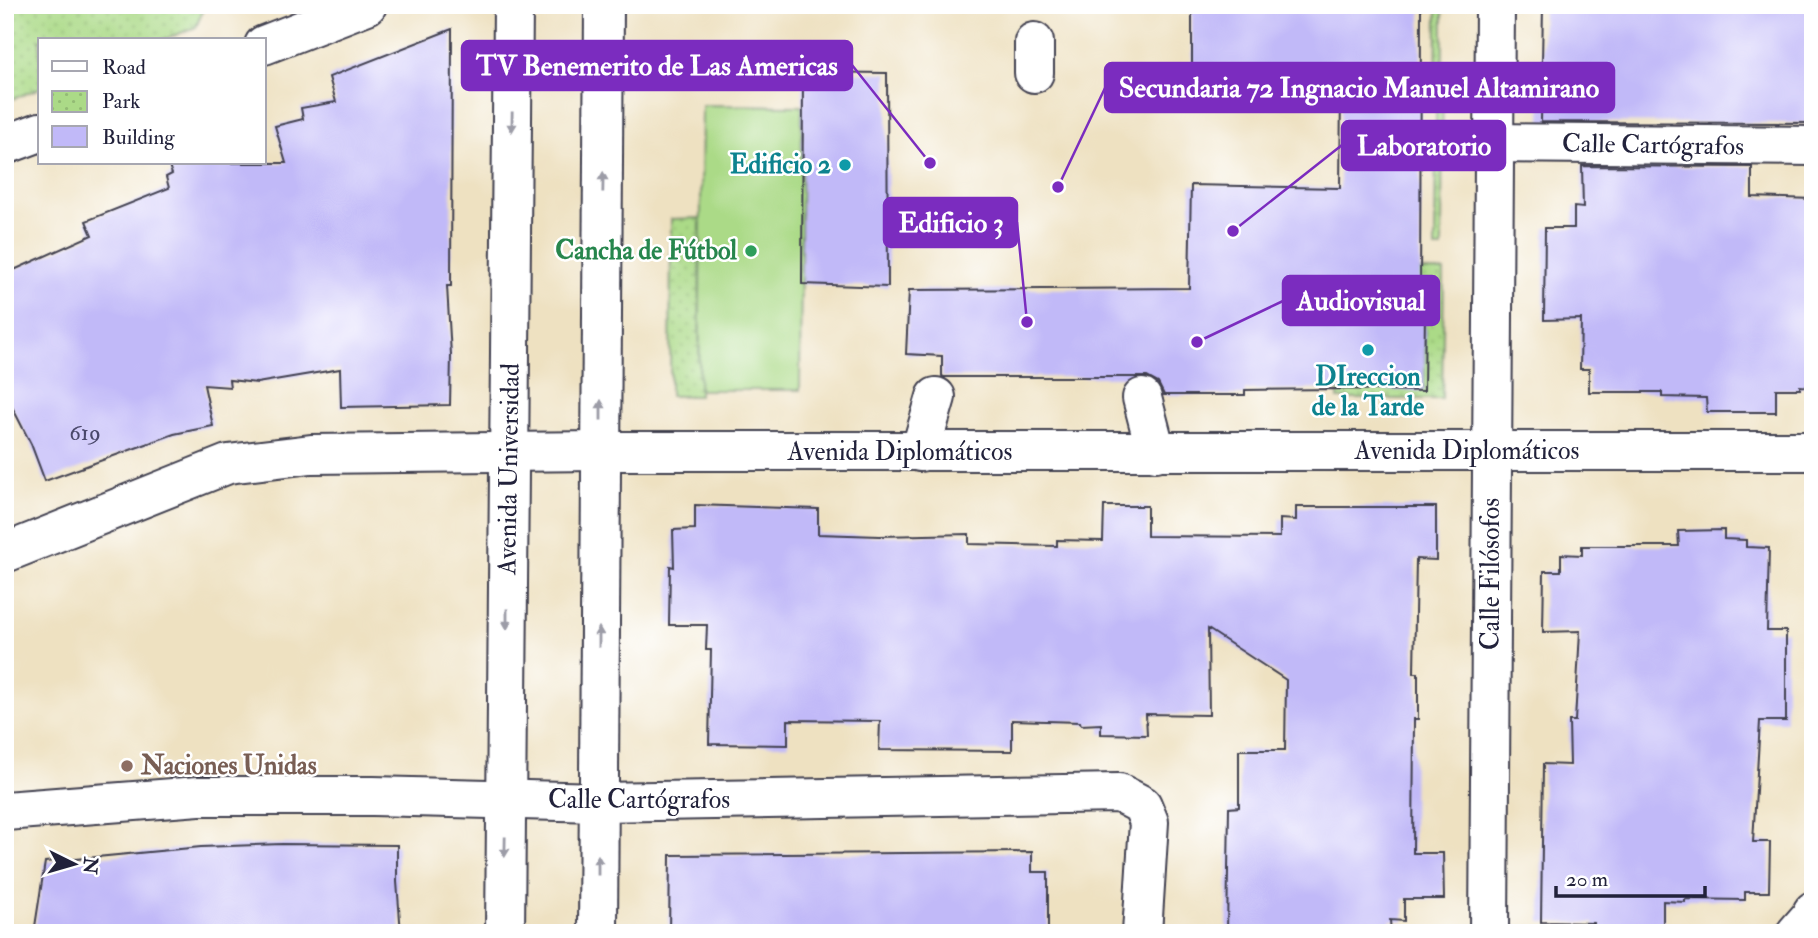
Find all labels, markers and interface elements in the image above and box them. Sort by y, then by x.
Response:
legend [38,38,266,164]
callout: TV Benemerito de Las Americas [462,41,852,90]
text: TV Benemerito de Las Americas [475,49,838,84]
text: Road [102,54,147,81]
callout: Secundaria 72 Ingnacio Manuel Altamirano [1105,63,1614,112]
text: Secundaria 72 Ingnacio Manuel Altamirano [1119,71,1600,106]
text: Park [102,88,140,115]
one-way arrow [506,112,518,134]
callout: Laboratorio [1342,121,1505,170]
text: Building [102,124,175,151]
street label: Calle Cartógrafos [1562,127,1744,163]
text: Laboratorio [1357,129,1492,164]
place label: Edificio 2 [730,149,831,181]
marker: Edificio 2 [837,157,853,173]
one-way arrow [597,171,609,193]
callout: Edificio 3 [884,198,1017,247]
text: Edificio 3 [898,206,1004,241]
place label: Cancha de Fútbol [555,235,737,267]
marker: Cancha de Fútbol [743,243,759,259]
callout: Audiovisual [1283,276,1439,325]
text: Audiovisual [1296,284,1426,319]
marker: DIreccion de la Tarde [1360,342,1376,358]
place label: DIreccion de la Tarde [1312,361,1424,423]
street label: Avenida Universidad [491,363,527,576]
one-way arrow [595,398,606,420]
house number: 619 [69,418,101,447]
street label: Avenida Diplomáticos [1354,435,1580,468]
street label: Avenida Diplomáticos [787,436,1013,469]
street label: Calle Filósofos [1475,498,1507,650]
one-way arrow [501,609,513,631]
one-way arrow [593,626,605,648]
place label: Naciones Unidas [140,750,317,782]
marker: Naciones Unidas [119,758,135,774]
street label: Calle Cartógrafos [548,784,730,816]
north arrow [38,830,108,900]
one-way arrow [500,836,511,858]
one-way arrow [592,853,604,875]
scale bar [1556,854,1704,898]
text: N [77,855,103,876]
text: 20 m [1566,866,1608,893]

